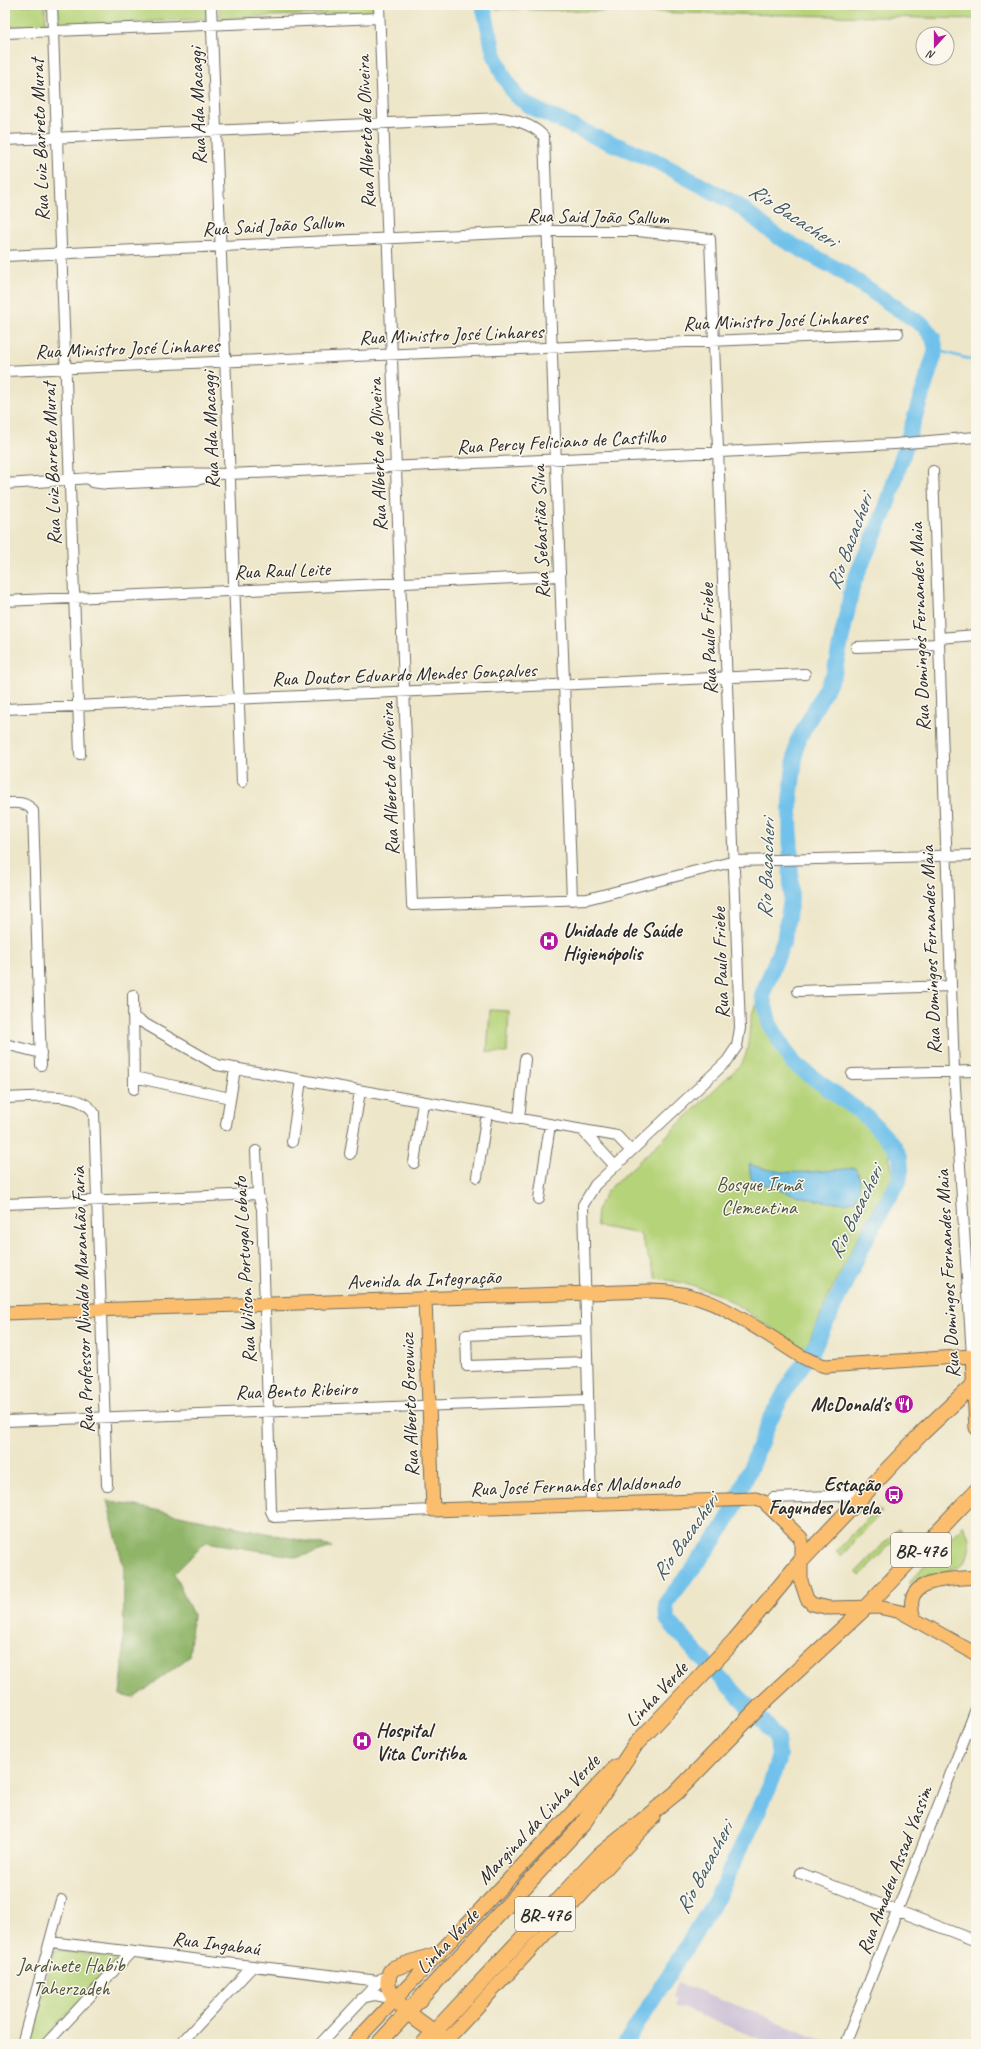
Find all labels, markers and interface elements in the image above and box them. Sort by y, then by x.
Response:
north arrow [915,26,955,66]
street label: Rua Ada Macaggi [183,45,212,165]
text: N [924,47,937,63]
street label: Rua Alberto de Oliveira [350,53,381,209]
street label: Rua Luiz Barreto Murat [24,55,55,222]
water label: Rio Bacacheri [744,177,846,256]
street label: Rua Said João Sallum [527,203,670,230]
street label: Rua Said João Sallum [202,209,345,242]
street label: Rua Ministro José Linhares [683,305,870,336]
street label: Rua Ministro José Linhares [359,319,546,350]
street label: Rua Ministro José Linhares [35,333,222,364]
street label: Rua Ada Macaggi [196,369,225,489]
street label: Rua Alberto de Oliveira [362,376,393,532]
street label: Rua Luiz Barreto Murat [36,379,67,546]
street label: Rua Percy Feliciano de Castilho [456,423,667,459]
street label: Rua Sebastião Silva [526,463,555,599]
water label: Rio Bacacheri [820,486,880,593]
street label: Rua Domingos Fernandes Maia [903,520,936,732]
street label: Rua Raul Leite [233,556,332,585]
street label: Rua Paulo Friebe [694,581,723,695]
street label: Rua Doutor Eduardo Mendes Gonçalves [271,657,539,692]
street label: Rua Alberto de Oliveira [374,700,405,856]
water label: Rio Bacacheri [751,814,781,919]
street label: Rua Domingos Fernandes Maia [914,843,947,1055]
street label: Rua Paulo Friebe [706,905,735,1019]
place label: Unidade de Saúde Higienópolis [563,918,684,966]
hospital icon: Unidade de Saúde Higienópolis [538,930,560,952]
water label: Rio Bacacheri [822,1157,891,1262]
street label: Rua Professor Nivaldo Maranhão Faria [65,1165,100,1434]
street label: Rua Domingos Fernandes Maia [929,1167,965,1379]
park label: Bosque Irmã Clementina [716,1172,804,1220]
street label: Rua Wilson Portugal Lobato [227,1175,262,1364]
street label: Avenida da Integração [347,1264,502,1295]
street label: Rua Alberto Breowicz [394,1331,424,1477]
street label: Rua Bento Ribeiro [235,1376,359,1405]
place label: McDonald's [811,1392,892,1417]
restaurant icon: McDonald's [893,1393,915,1415]
street label: Rua José Fernandes Maldonado [470,1469,681,1502]
place label: Estação Fagundes Varela [768,1472,882,1520]
bus stop icon: Estação Fagundes Varela [883,1484,905,1506]
water label: Rio Bacacheri [646,1485,727,1585]
road number: BR-476 [891,1533,951,1567]
street label: Linha Verde [620,1655,694,1732]
place label: Hospital Vita Curitiba [376,1718,467,1766]
hospital icon: Hospital Vita Curitiba [351,1730,373,1752]
street label: Marginal da Linha Verde [472,1748,606,1890]
street label: Rua Amadeu Assad Yassim [851,1781,939,1958]
water label: Rio Bacacheri [669,1814,741,1918]
road number: BR-476 [515,1897,575,1931]
street label: Linha Verde [411,1902,485,1979]
street label: Rua Ingabaú [171,1926,262,1961]
park label: Jardinete Habib Taherzadeh [16,1953,126,2001]

